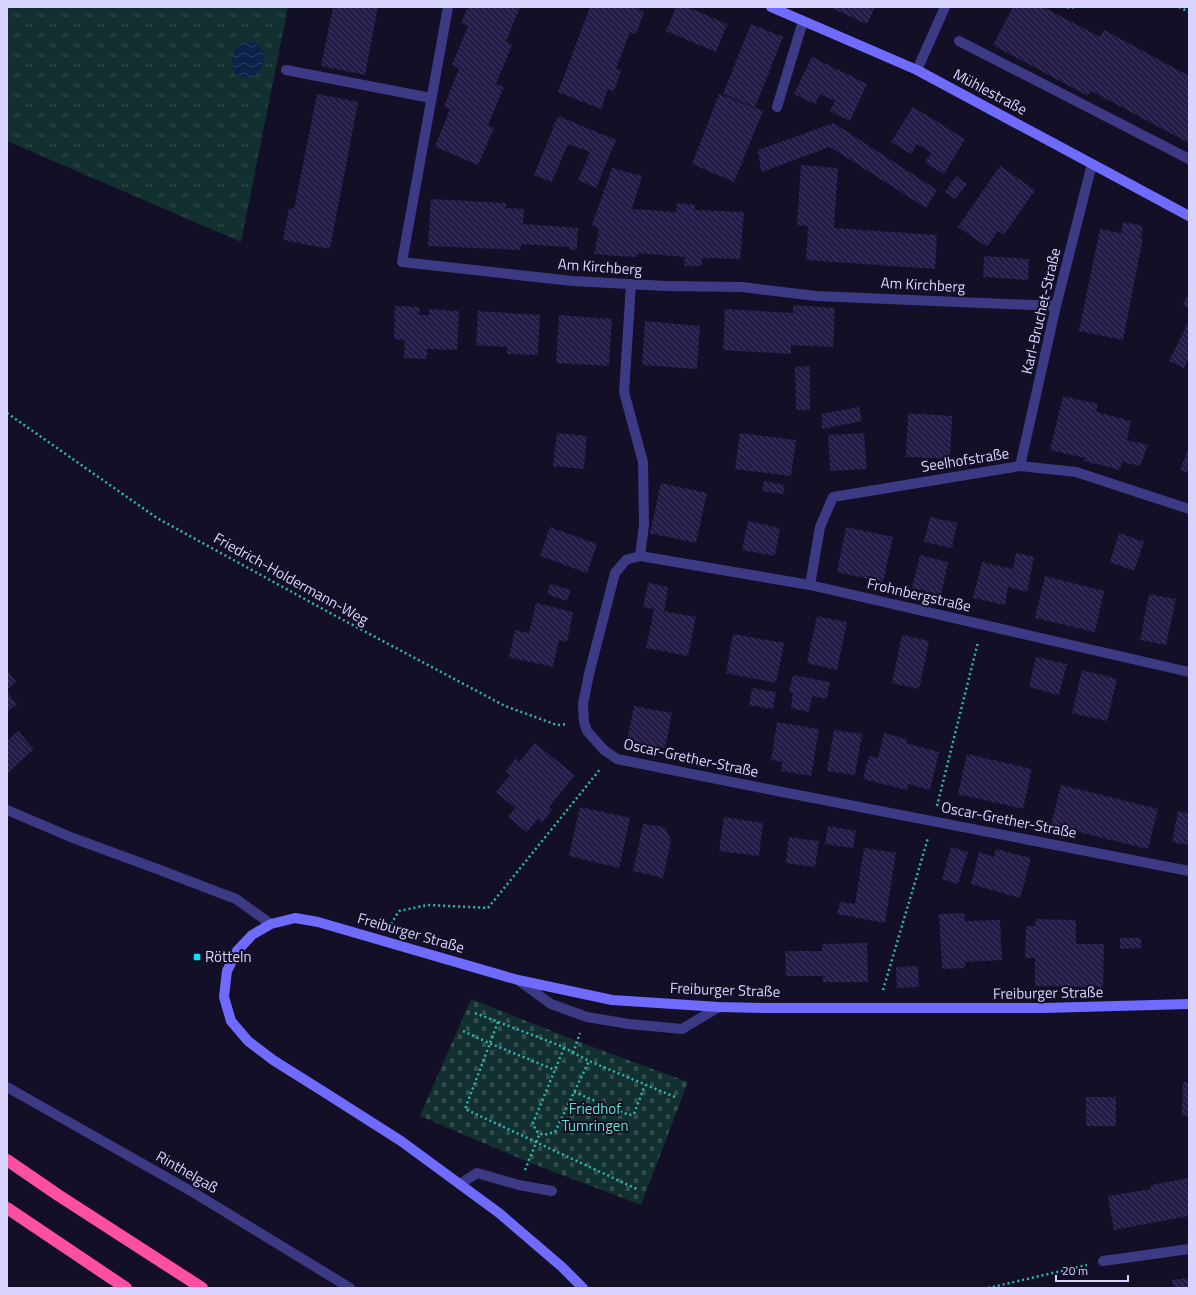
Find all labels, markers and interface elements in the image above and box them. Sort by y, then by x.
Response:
street label: Mühlestraße [949,62,1031,121]
street label: Karl-Bruchet-Straße [1015,245,1066,376]
street label: Am Kirchberg [557,252,643,281]
street label: Am Kirchberg [880,271,966,298]
street label: Seelhofstraße [919,441,1011,478]
street label: Friedrich-Holdermann-Weg [210,526,373,631]
street label: Frohnbergstraße [865,571,973,618]
street label: Oscar-Grether-Straße [621,732,761,783]
street label: Oscar-Grether-Straße [939,795,1079,844]
street label: Freiburger Straße [355,906,467,959]
place label: Rötteln [205,945,252,968]
marker: Rötteln [192,952,202,962]
street label: Freiburger Straße [669,976,781,1003]
street label: Freiburger Straße [993,980,1103,1005]
park label: Friedhof Tumringen [562,1097,628,1137]
street label: Rinthelgaß [152,1144,223,1199]
scale bar [1056,1257,1128,1283]
text: 20 m [1062,1261,1088,1280]

